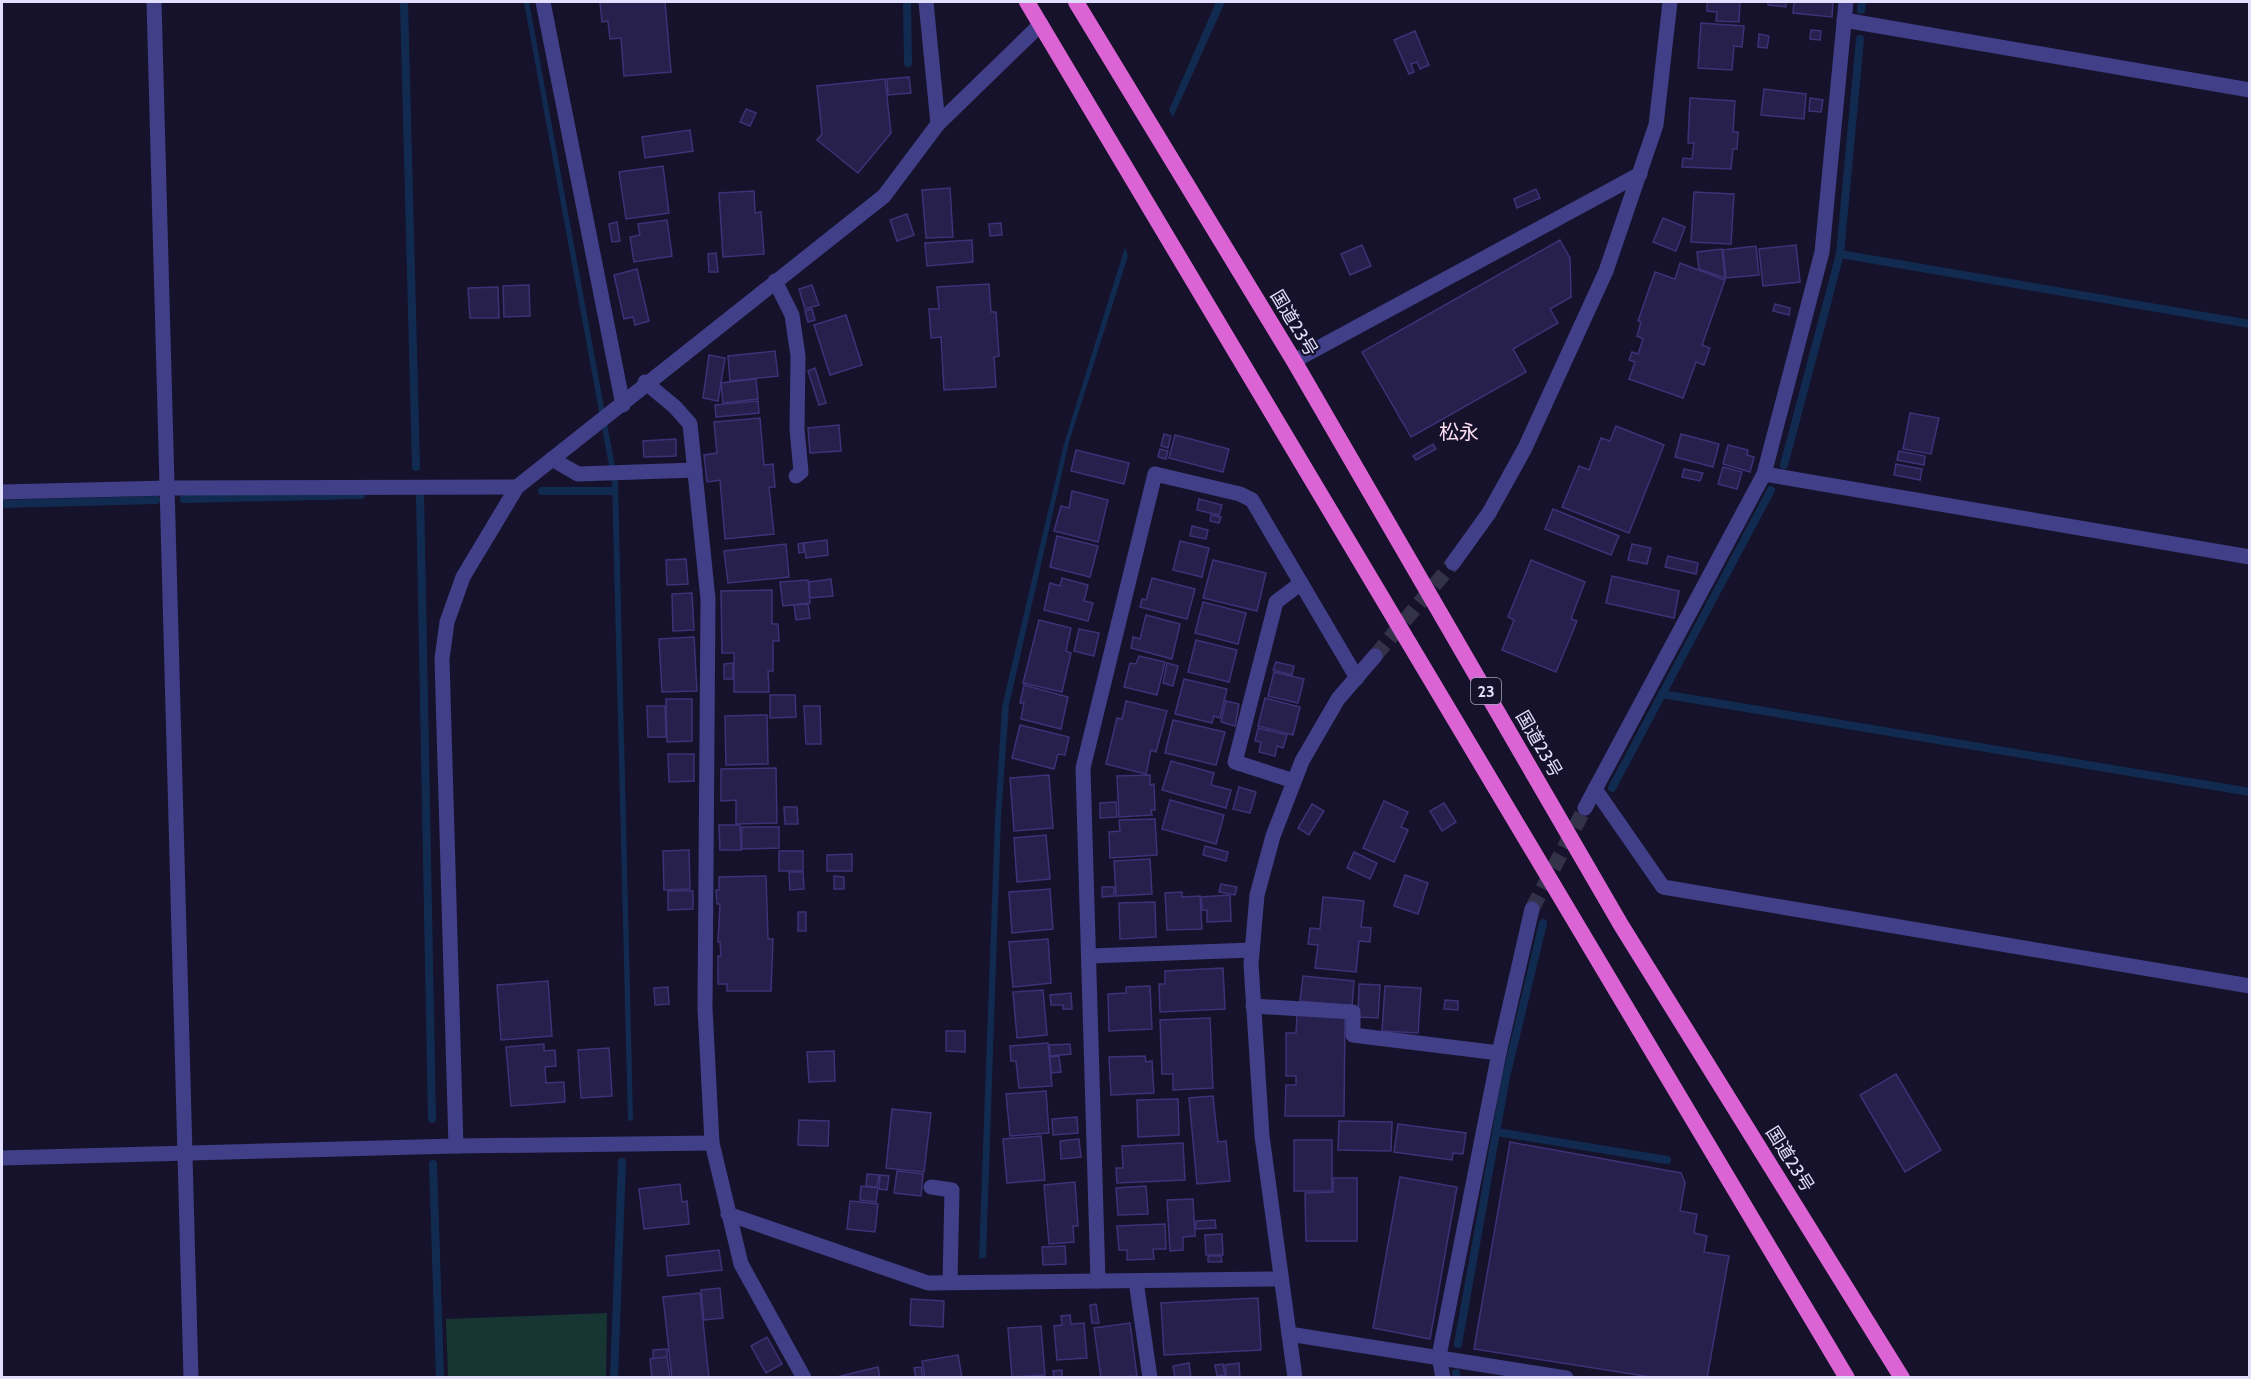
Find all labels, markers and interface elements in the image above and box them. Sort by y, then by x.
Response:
street label: 国道23号 [1266,286,1322,360]
district label: 松永 [1439,420,1479,444]
road number: 23 [1471,678,1501,704]
street label: 国道23号 [1511,707,1567,781]
street label: 国道23号 [1761,1122,1819,1196]

